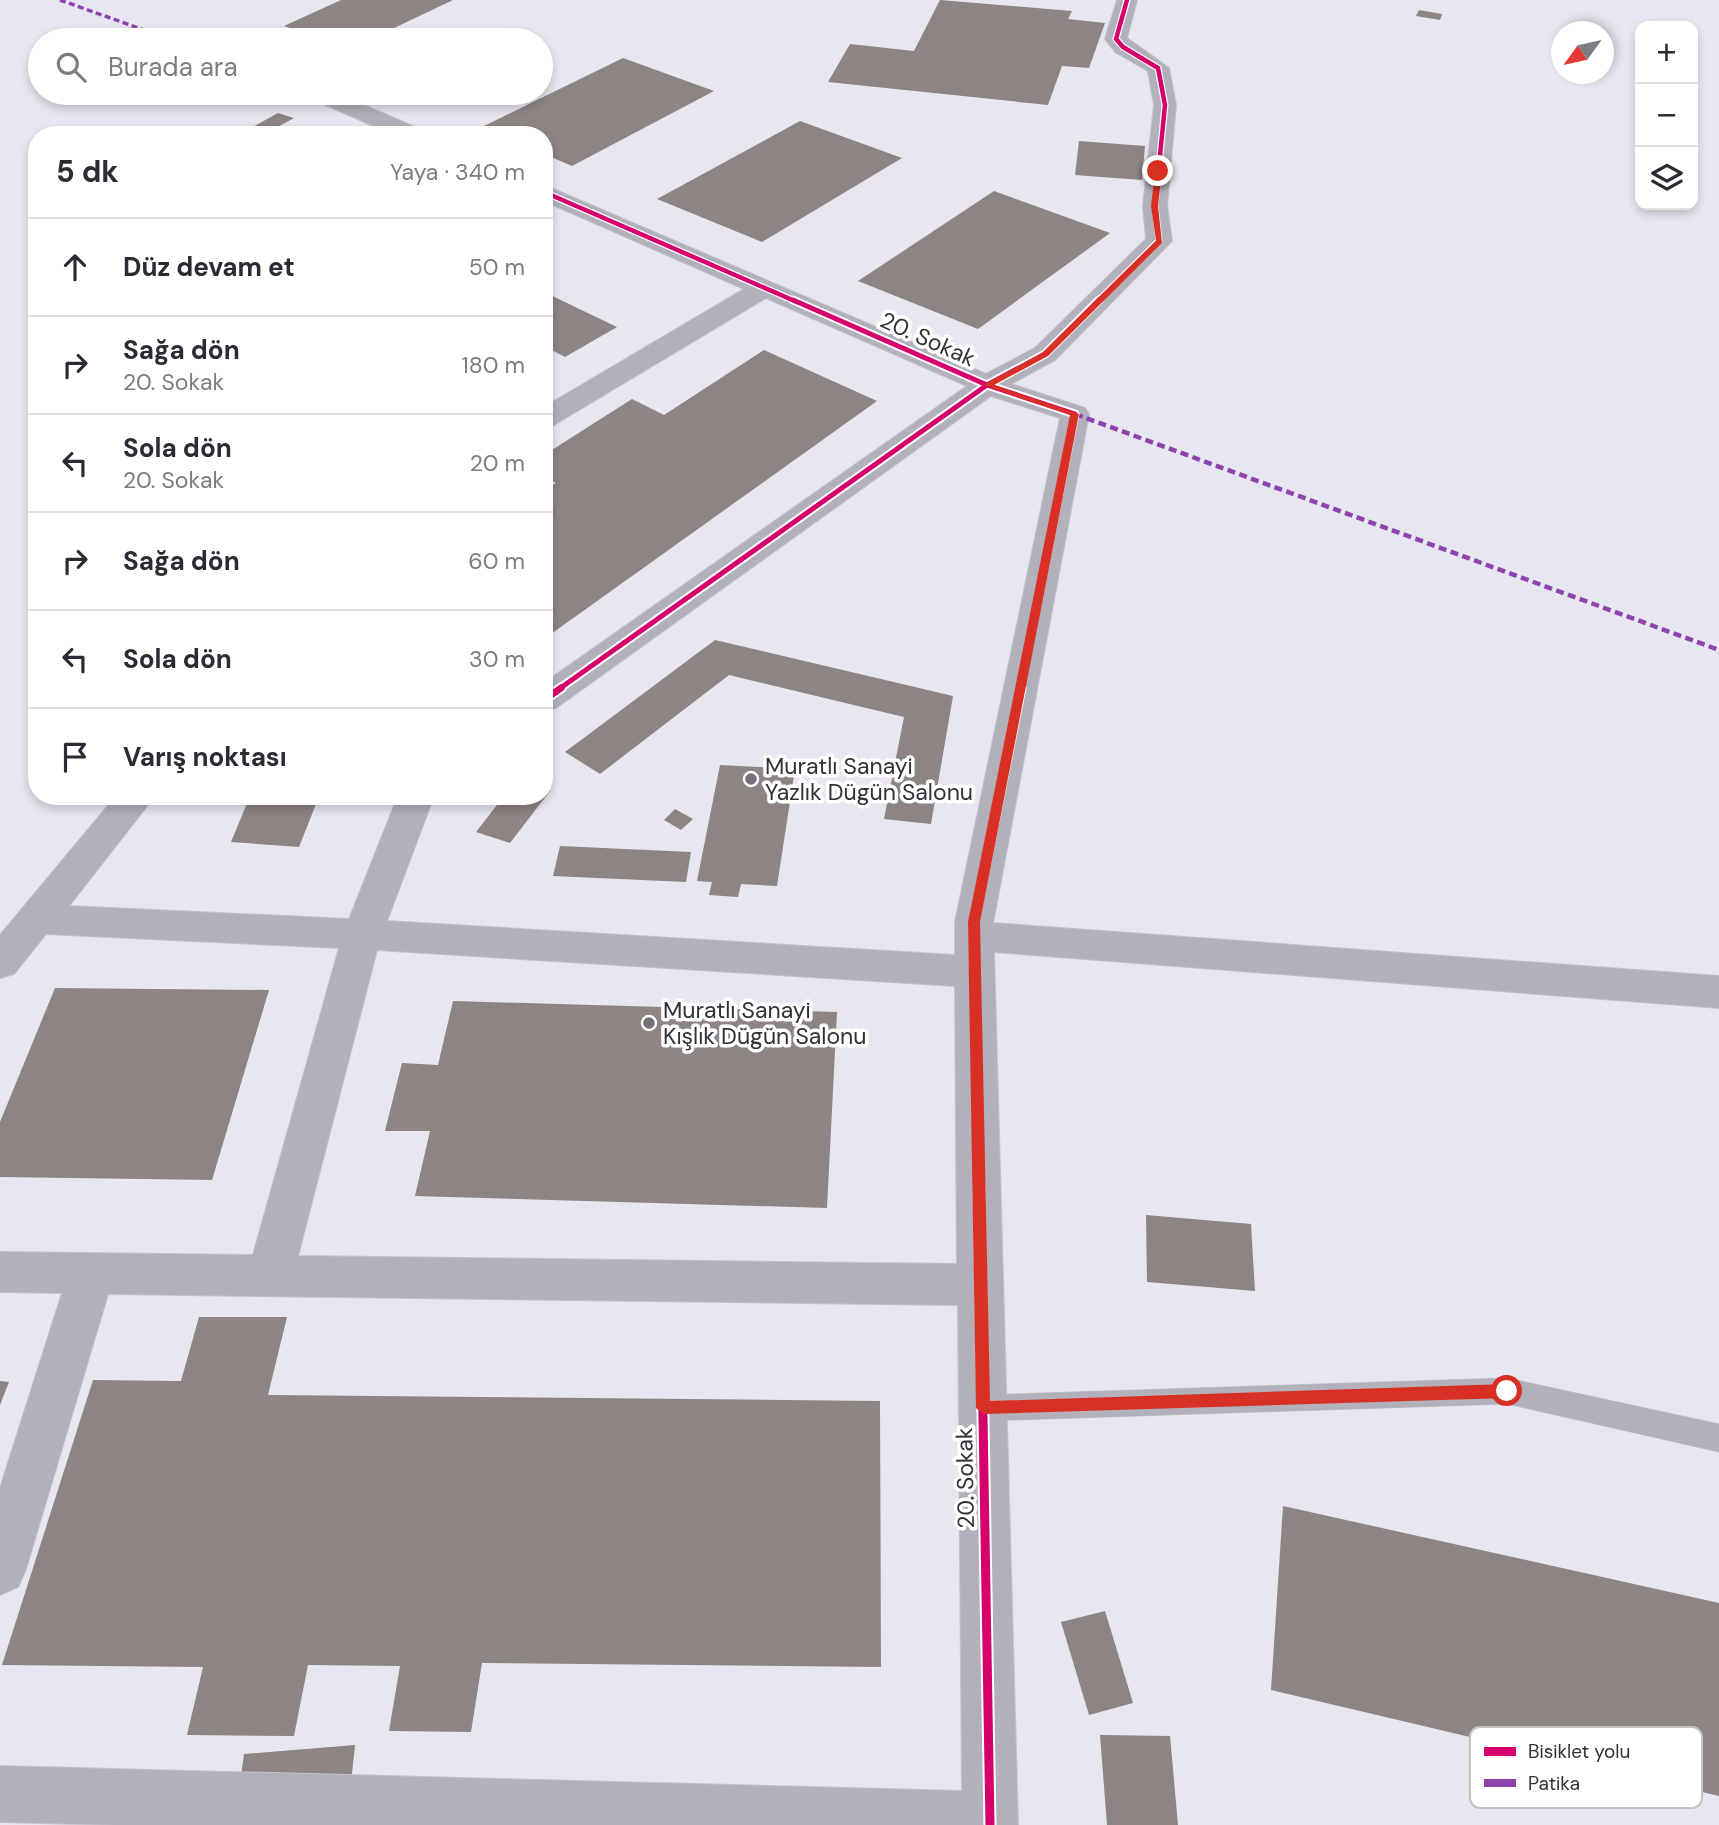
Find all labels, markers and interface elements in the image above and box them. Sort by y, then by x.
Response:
north arrow [1551,21,1614,84]
map controls [1635,21,1698,210]
button: + [1635,21,1698,84]
search box [28,28,553,105]
icon: search [52,48,90,86]
text: Burada ara [108,50,238,84]
button: − [1635,84,1698,147]
button: layers [1635,147,1698,210]
text: 5 dk [56,152,119,191]
route end [1142,155,1173,186]
text: Yaya · 340 m [390,157,525,187]
icon: ahead [56,248,94,286]
text: Düz devam et [123,250,295,284]
text: 50 m [469,252,525,282]
street label: 20. Sokak [876,305,981,373]
text: Sağa dön [123,333,240,367]
icon: right [56,346,94,384]
text: 180 m [461,350,525,380]
text: 20. Sokak [123,367,224,397]
text: Sola dön [123,431,232,465]
icon: left [56,444,94,482]
text: 20 m [470,448,525,478]
text: 20. Sokak [123,465,224,495]
icon: right [56,542,94,580]
text: Sağa dön [123,544,240,578]
text: 60 m [468,546,525,576]
icon: left [56,640,94,678]
text: Sola dön [123,642,232,676]
text: 30 m [469,644,525,674]
icon: arrive [56,738,94,776]
text: Varış noktası [123,740,287,774]
place label: Muratlı Sanayi Yazlık Dügün Salonu [765,751,973,807]
marker: Muratlı Sanayi Yazlık Dügün Salonu [743,771,759,787]
place label: Muratlı Sanayi Kışlık Dügün Salonu [663,995,866,1051]
marker: Muratlı Sanayi Kışlık Dügün Salonu [641,1015,657,1031]
route start [1491,1375,1522,1406]
street label: 20. Sokak [949,1427,981,1529]
legend [1470,1727,1702,1808]
text: Bisiklet yolu [1528,1739,1630,1764]
text: Patika [1528,1771,1580,1796]

